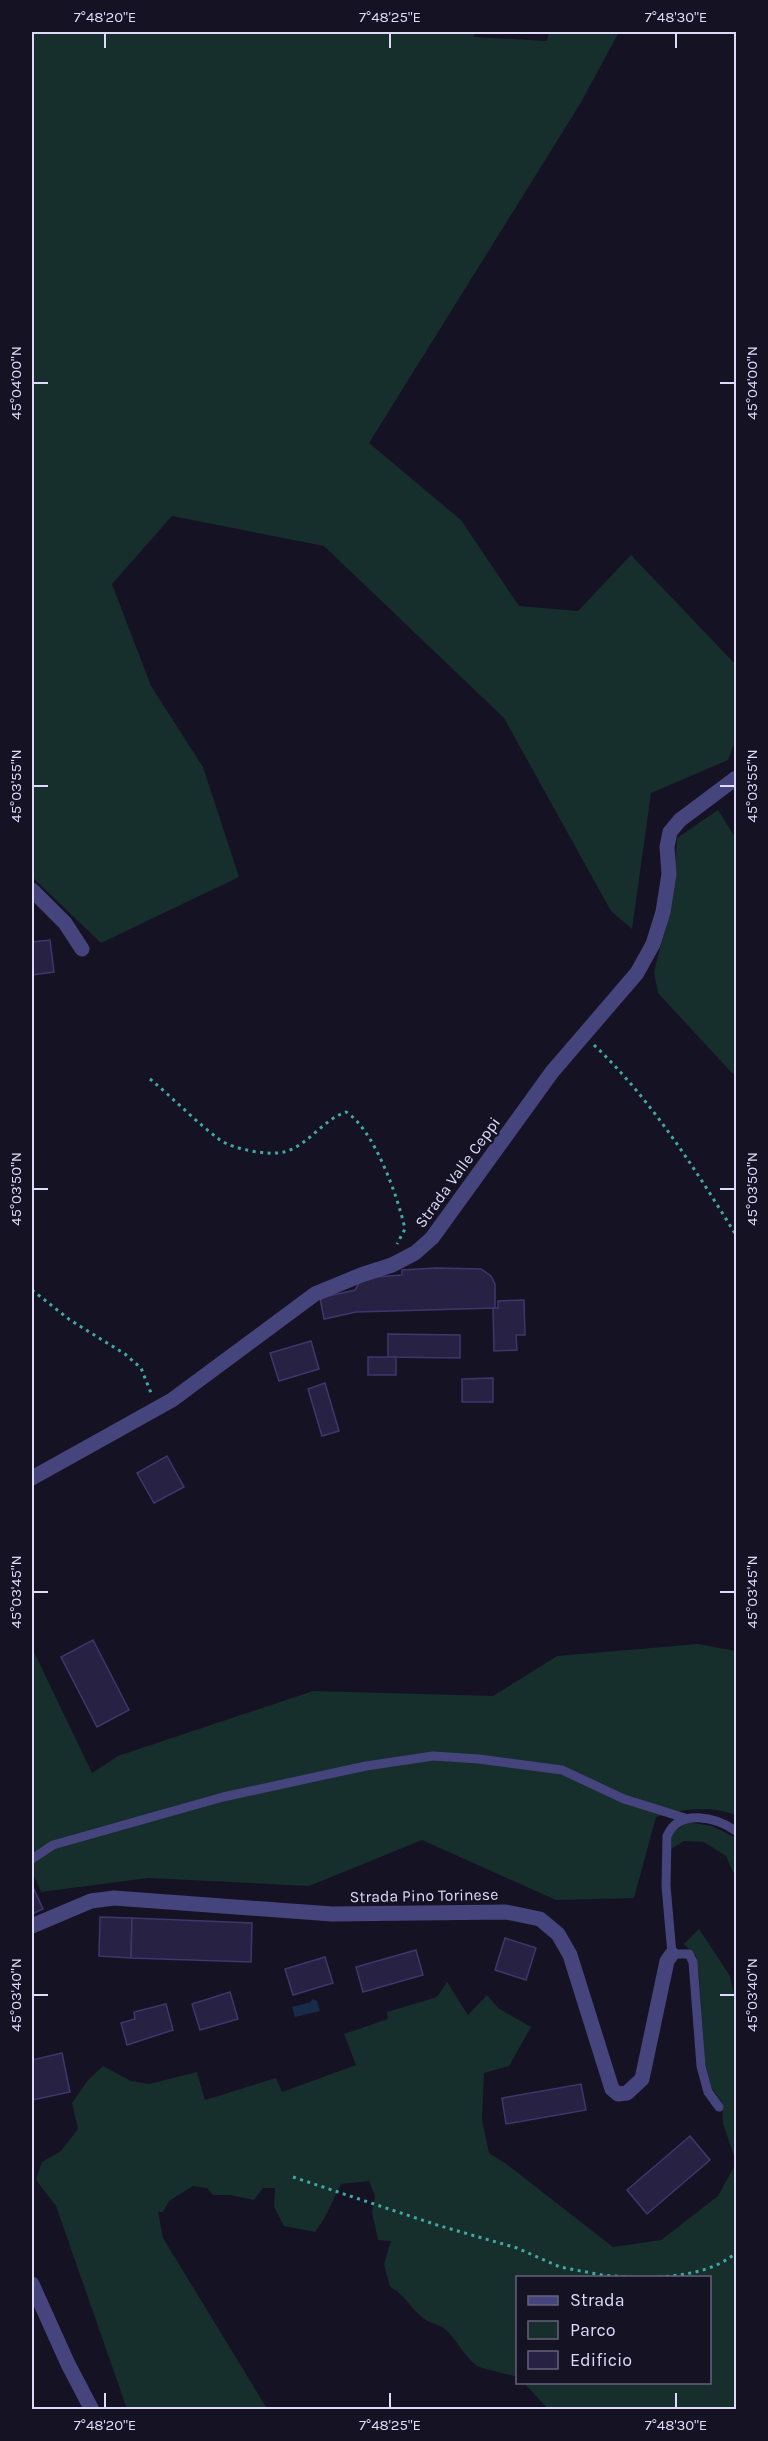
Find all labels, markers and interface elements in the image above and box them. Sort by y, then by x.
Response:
text: 7°48'20"E [74,8,136,26]
text: 7°48'25"E [359,8,421,26]
text: 7°48'30"E [645,8,707,26]
text: 45°04'00"N [7,346,25,420]
text: 45°04'00"N [743,346,761,420]
text: 45°03'55"N [7,749,25,823]
text: 45°03'55"N [743,749,761,823]
street label: Strada Valle Ceppi [411,1113,504,1231]
text: 45°03'50"N [7,1152,25,1226]
text: 45°03'50"N [743,1152,761,1226]
text: 45°03'45"N [7,1555,25,1629]
text: 45°03'45"N [743,1555,761,1629]
street label: Strada Pino Torinese [349,1885,499,1906]
text: 45°03'40"N [7,1958,25,2032]
text: 45°03'40"N [743,1958,761,2032]
legend [516,2276,711,2384]
text: Strada [570,2289,625,2311]
text: Parco [570,2319,616,2341]
text: Edificio [570,2349,632,2371]
text: 7°48'20"E [74,2416,136,2434]
text: 7°48'25"E [359,2416,421,2434]
text: 7°48'30"E [645,2416,707,2434]

